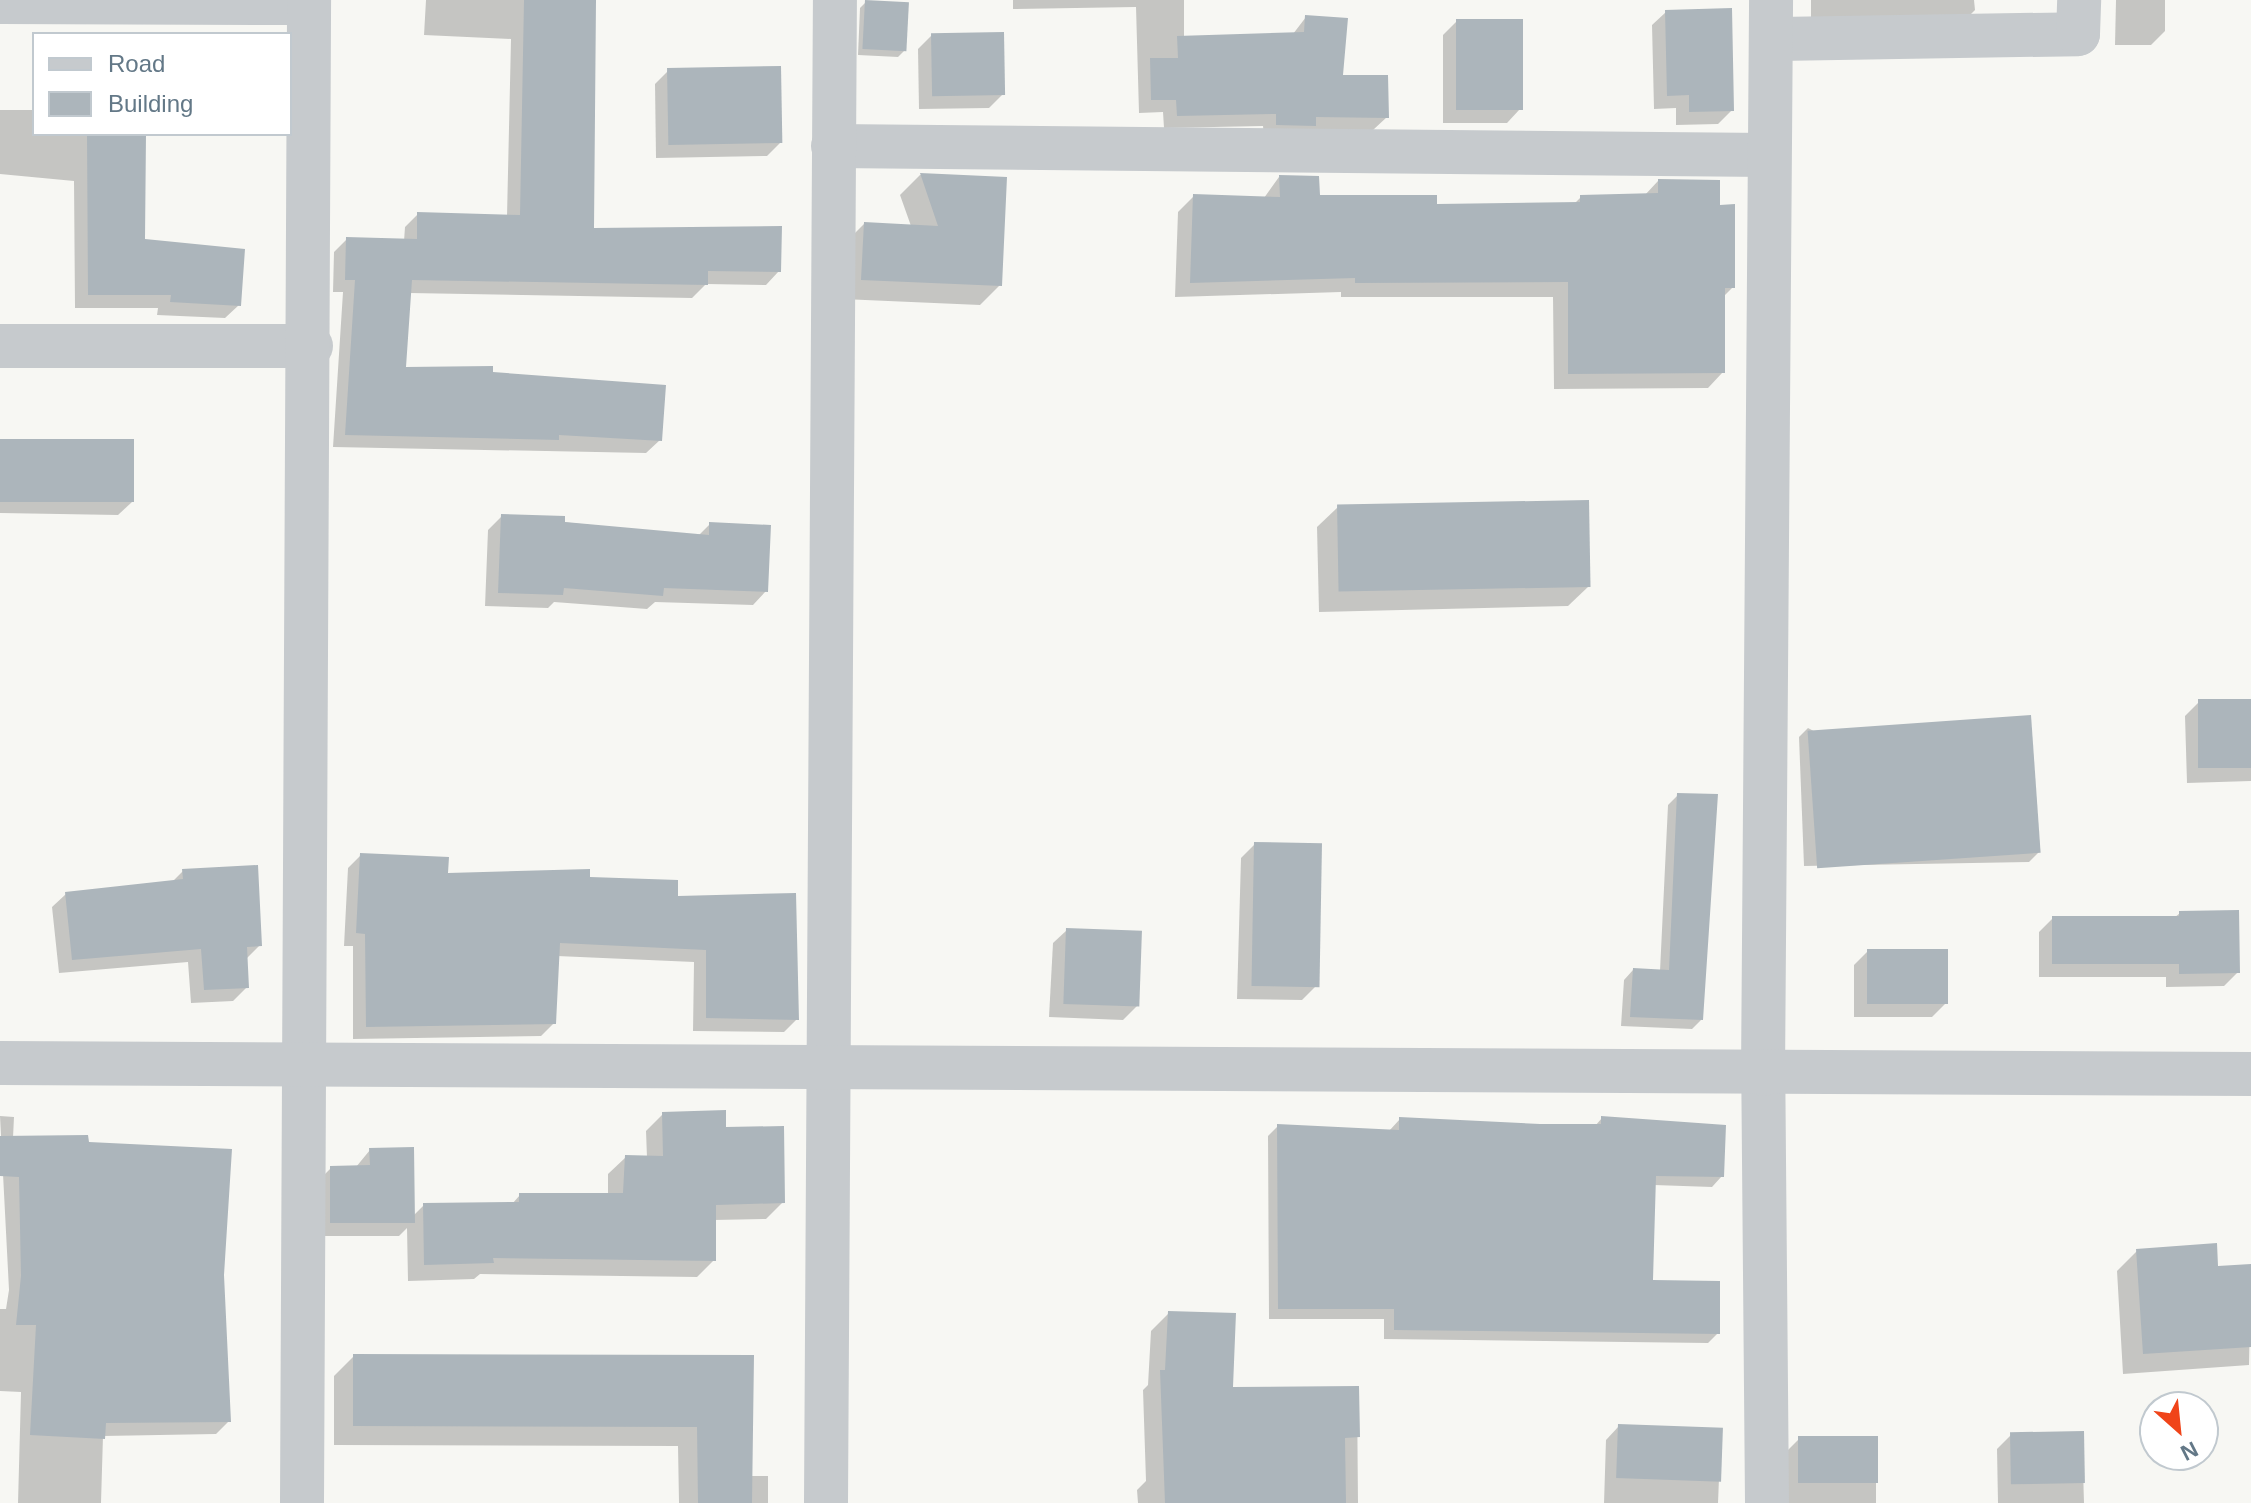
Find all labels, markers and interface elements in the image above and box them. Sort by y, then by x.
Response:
legend [32,32,292,136]
text: Road [108,50,165,77]
text: Building [108,90,193,117]
north arrow [2139,1391,2219,1471]
text: N [2176,1436,2202,1466]

